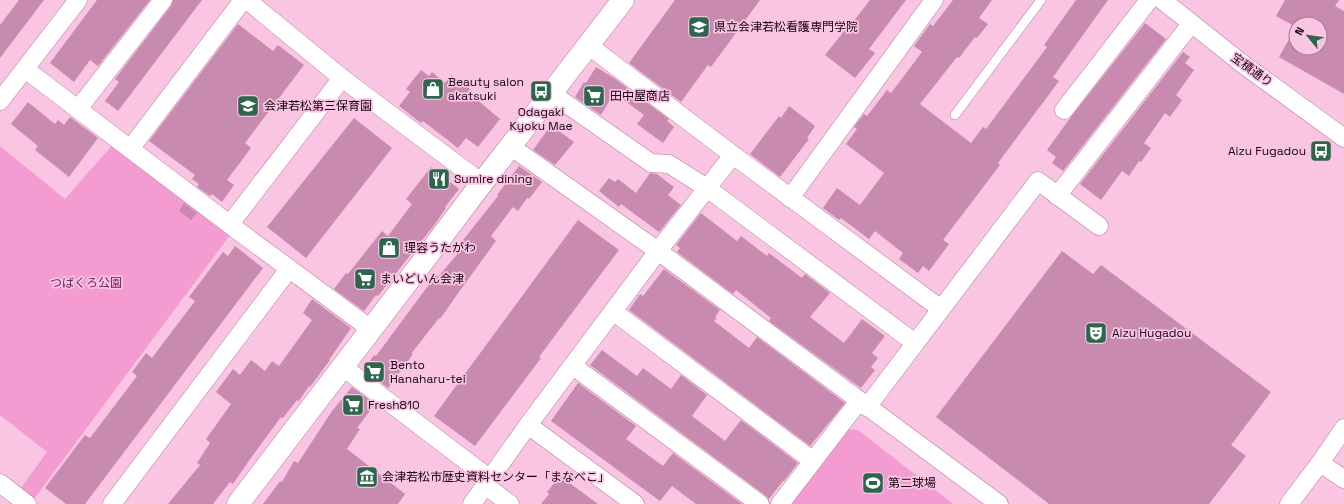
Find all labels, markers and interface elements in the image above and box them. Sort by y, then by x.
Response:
school or university icon: 県立会津若松看護専門学院 [686,14,712,40]
north arrow [1288,16,1328,56]
place label: 県立会津若松看護専門学院 [714,19,858,35]
text: N [1291,25,1307,38]
street label: 宝積通り [1228,49,1276,91]
place label: Beauty salon akatsuki [448,74,524,104]
shop icon: Beauty salon akatsuki [420,76,446,102]
bus stop icon: Odagaki Kyoku Mae [528,78,554,104]
supermarket icon: 田中屋商店 [581,83,607,109]
place label: 田中屋商店 [610,88,670,104]
school or university icon: 会津若松第三保育園 [235,93,261,119]
place label: 会津若松第三保育園 [264,98,372,114]
place label: Odagaki Kyoku Mae [509,104,573,134]
bus stop icon: Aizu Fugadou [1308,138,1334,164]
place label: Aizu Fugadou [1228,143,1306,159]
restaurant icon: Sumire dining [426,166,452,192]
place label: Sumire dining [454,171,532,187]
shop icon: 理容うたがわ [376,235,402,261]
place label: 理容うたがわ [404,240,476,256]
supermarket icon: まいどいん会津 [352,266,378,292]
place label: まいどいん会津 [380,271,464,287]
park label: つばくろ公園 [50,275,122,291]
theatre icon: Aizu Hugadou [1083,320,1109,346]
place label: Aizu Hugadou [1112,325,1191,341]
place label: Bento Hanaharu-tei [390,357,466,387]
supermarket icon: Bento Hanaharu-tei [361,359,387,385]
supermarket icon: Fresh810 [340,392,366,418]
place label: Fresh810 [368,397,420,413]
museum icon: 会津若松市歴史資料センター「まなべこ」 [354,464,380,490]
place label: 会津若松市歴史資料センター「まなべこ」 [382,469,610,485]
sports icon: 第二球場 [860,470,886,496]
place label: 第二球場 [888,475,936,491]

